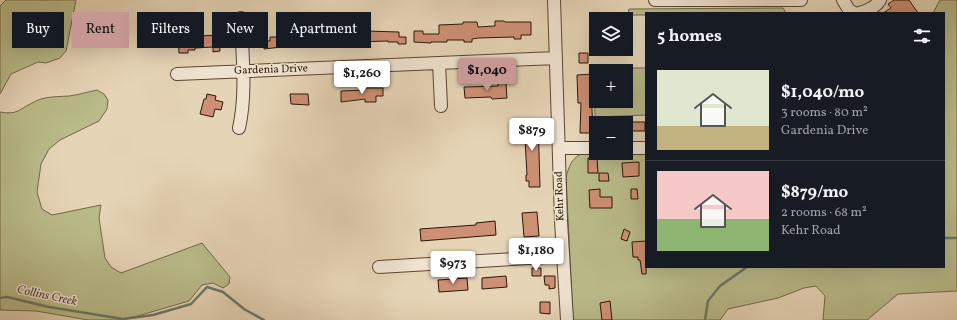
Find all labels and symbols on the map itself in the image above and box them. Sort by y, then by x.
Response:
pin: $1,040 [454,58,520,92]
street label: Gardenia Drive [234,61,308,79]
pin: $1,260 [329,61,395,95]
pin: $879 [508,118,556,152]
street label: Kehr Road [552,171,568,221]
pin: $1,180 [503,238,569,272]
pin: $973 [429,251,477,285]
water label: Collins Creek [16,282,79,310]

